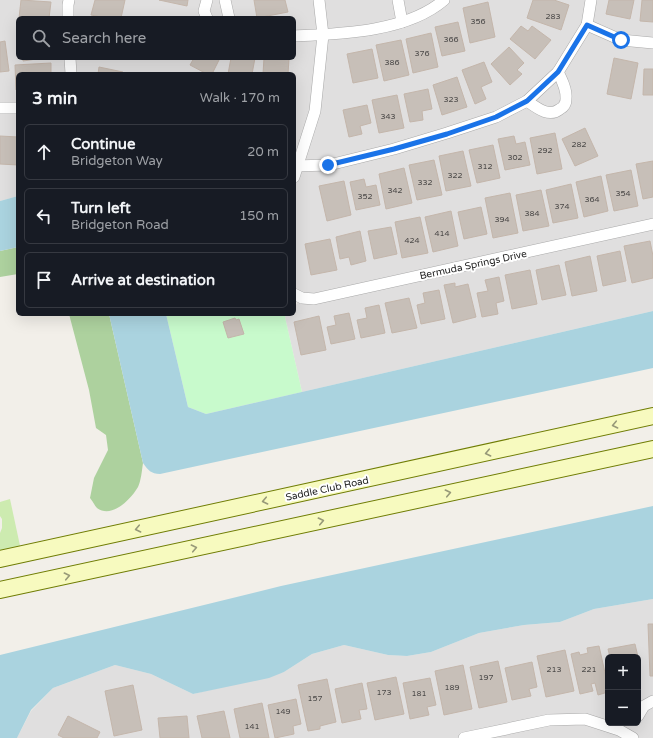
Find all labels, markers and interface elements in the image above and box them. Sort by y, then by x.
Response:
house number: 283 [545,12,561,21]
search box [16,16,296,60]
house number: 356 [470,17,486,26]
icon: search [30,27,52,49]
text: Search here [62,29,146,47]
route start [612,31,630,49]
house number: 366 [443,35,459,44]
house number: 376 [414,49,430,58]
house number: 386 [384,58,400,67]
text: 3 min [32,88,77,109]
text: Walk · 170 m [200,90,280,106]
house number: 323 [443,95,459,104]
house number: 343 [380,112,396,121]
text: Continue [71,135,135,153]
house number: 282 [571,140,587,149]
icon: ahead [33,141,55,163]
text: 20 m [247,144,279,160]
house number: 292 [537,146,553,155]
text: Bridgeton Way [71,153,163,169]
house number: 302 [507,153,523,162]
route end [319,156,337,174]
house number: 312 [477,162,493,171]
house number: 322 [447,171,463,180]
house number: 332 [417,178,433,187]
house number: 342 [387,186,403,195]
house number: 354 [615,189,631,198]
house number: 352 [357,192,373,201]
house number: 364 [584,195,600,204]
text: Turn left [71,199,131,217]
house number: 374 [554,202,570,211]
icon: left [33,205,55,227]
text: 150 m [239,208,279,224]
house number: 384 [524,209,540,218]
house number: 394 [494,215,510,224]
text: Bridgeton Road [71,217,169,233]
house number: 414 [434,229,450,238]
house number: 424 [404,236,420,245]
street label: Bermuda Springs Drive [419,248,528,282]
icon: arrive [33,269,55,291]
text: Arrive at destination [71,271,215,289]
one-way arrow [612,420,618,428]
one-way arrow [485,448,491,456]
street label: Saddle Club Road [285,474,370,504]
one-way arrow [445,490,451,498]
one-way arrow [262,497,268,505]
one-way arrow [318,517,324,525]
one-way arrow [135,525,141,533]
one-way arrow [191,545,197,553]
one-way arrow [64,572,70,580]
map controls [605,654,641,726]
button: + [605,654,641,690]
house number: 213 [546,665,562,674]
house number: 221 [581,665,597,674]
house number: 197 [478,673,494,682]
house number: 189 [444,683,460,692]
house number: 173 [376,688,392,697]
house number: 181 [411,689,427,698]
button: − [605,690,641,726]
house number: 157 [307,694,323,703]
house number: 149 [275,707,291,716]
house number: 141 [244,722,260,731]

